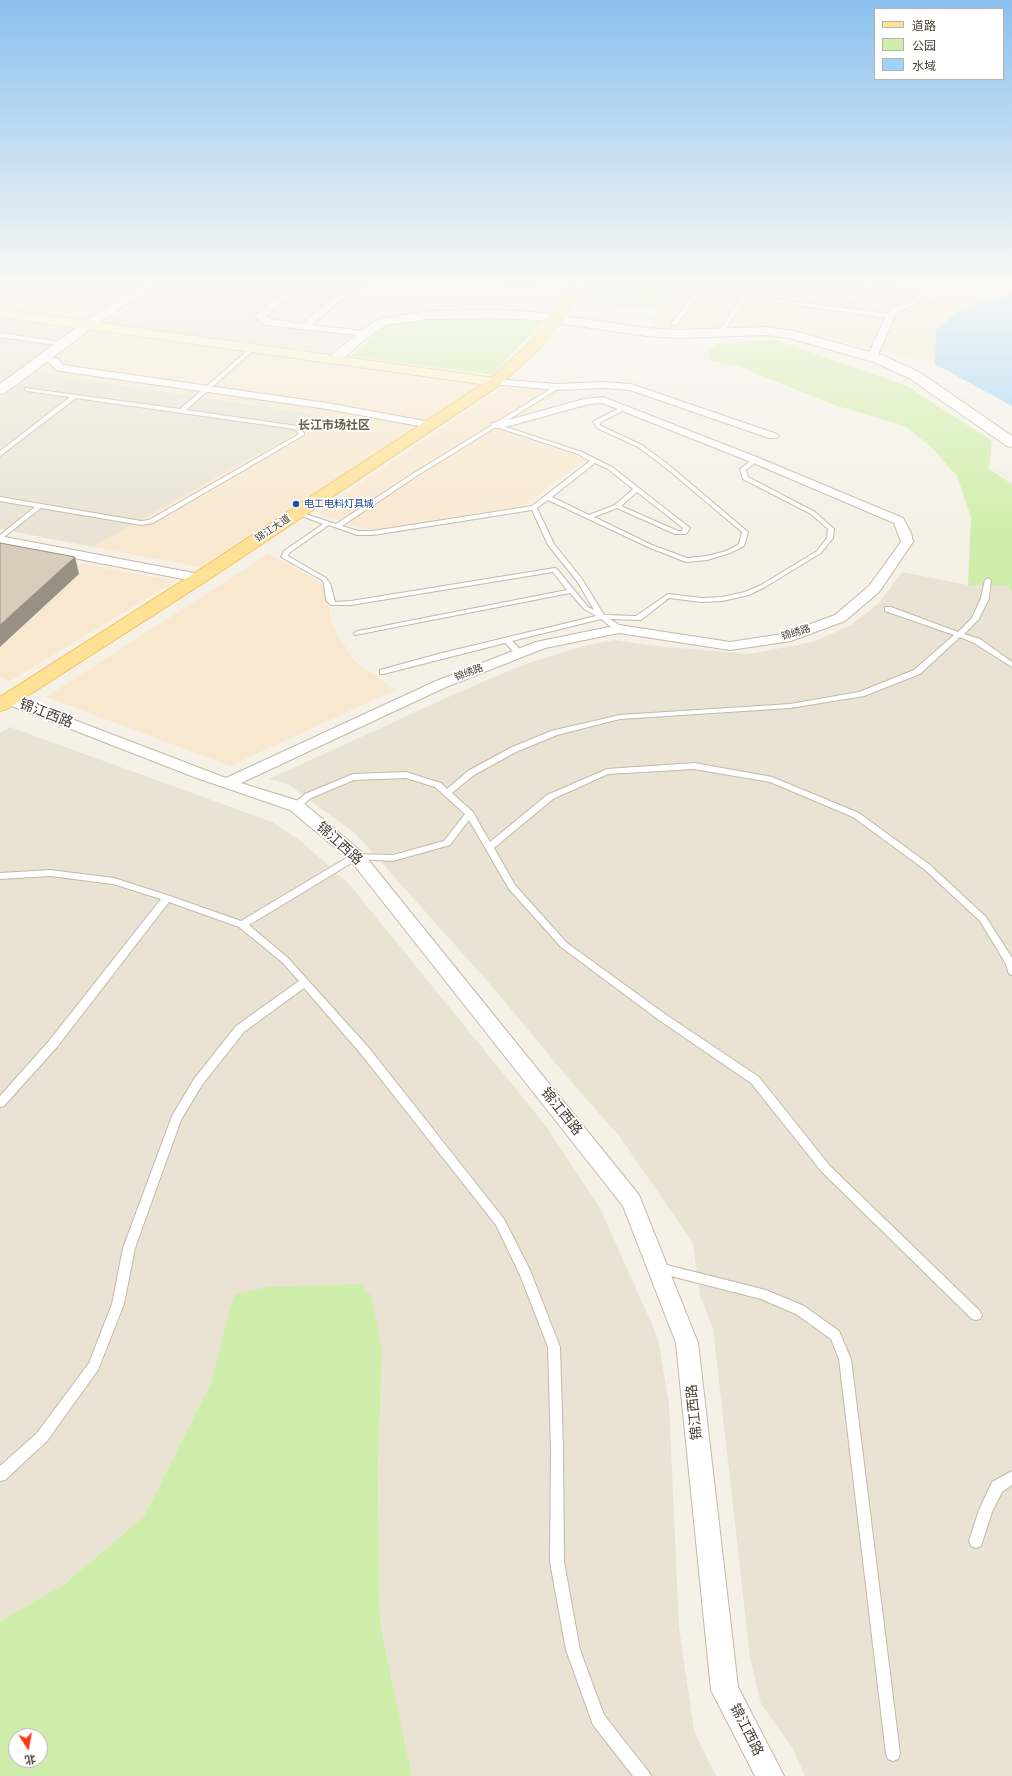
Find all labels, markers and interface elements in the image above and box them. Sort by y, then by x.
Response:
legend [874,8,1004,80]
text: 道路 [912,19,936,33]
text: 公园 [912,39,936,53]
text: 水域 [912,59,936,73]
district label: 长江市场社区 [298,419,370,433]
place label: 电工电料灯具城 [304,498,374,510]
marker: 电工电料灯具城 [291,499,301,509]
street label: 锦江大道 [253,513,293,545]
street label: 锦绣路 [780,623,812,643]
street label: 锦绣路 [453,662,485,684]
street label: 锦江西路 [17,696,75,732]
street label: 锦江西路 [313,819,365,869]
street label: 锦江西路 [537,1085,585,1139]
street label: 锦江西路 [684,1383,706,1441]
street label: 锦江西路 [726,1701,766,1759]
north arrow [8,1728,48,1768]
text: 北 [24,1752,37,1767]

